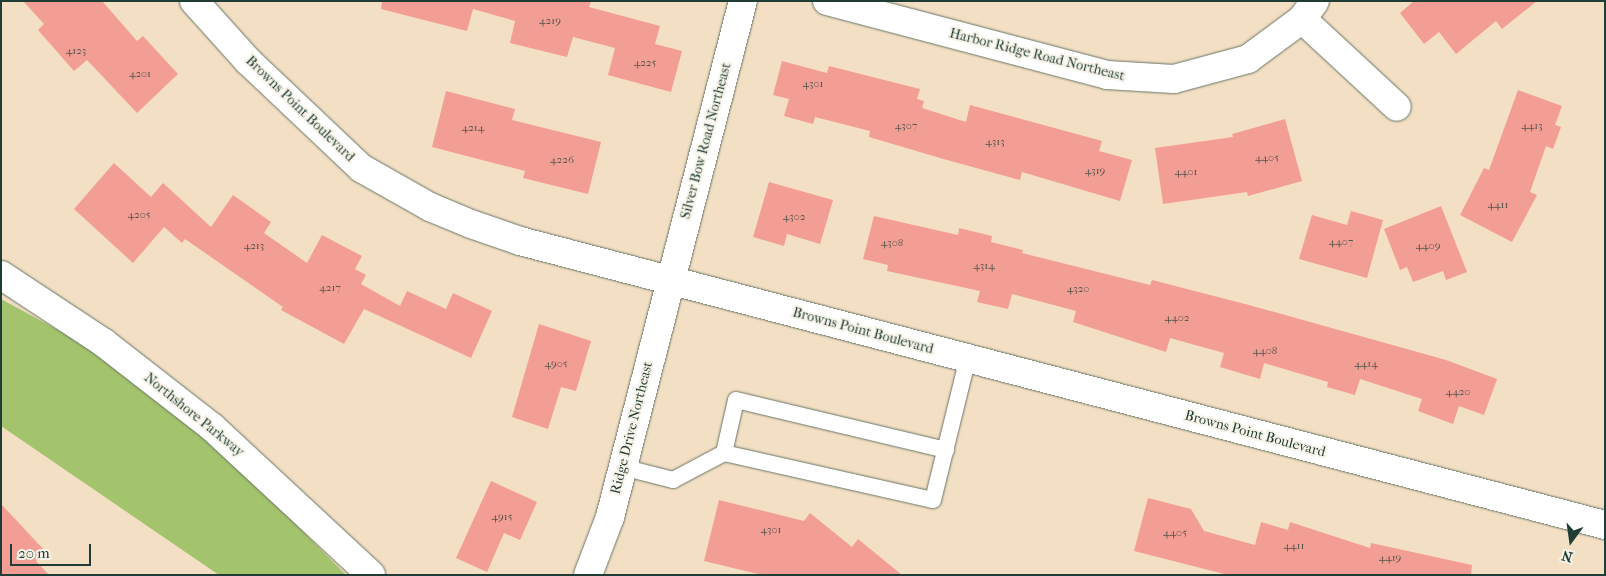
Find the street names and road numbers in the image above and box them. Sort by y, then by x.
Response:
street label: Harbor Ridge Road Northeast [948,25,1126,85]
street label: Browns Point Boulevard [242,53,358,165]
street label: Silver Bow Road Northeast [677,61,735,221]
street label: Browns Point Boulevard [791,304,935,358]
street label: Ridge Drive Northeast [607,360,657,496]
street label: Northshore Parkway [141,370,247,460]
street label: Browns Point Boulevard [1183,407,1327,461]

